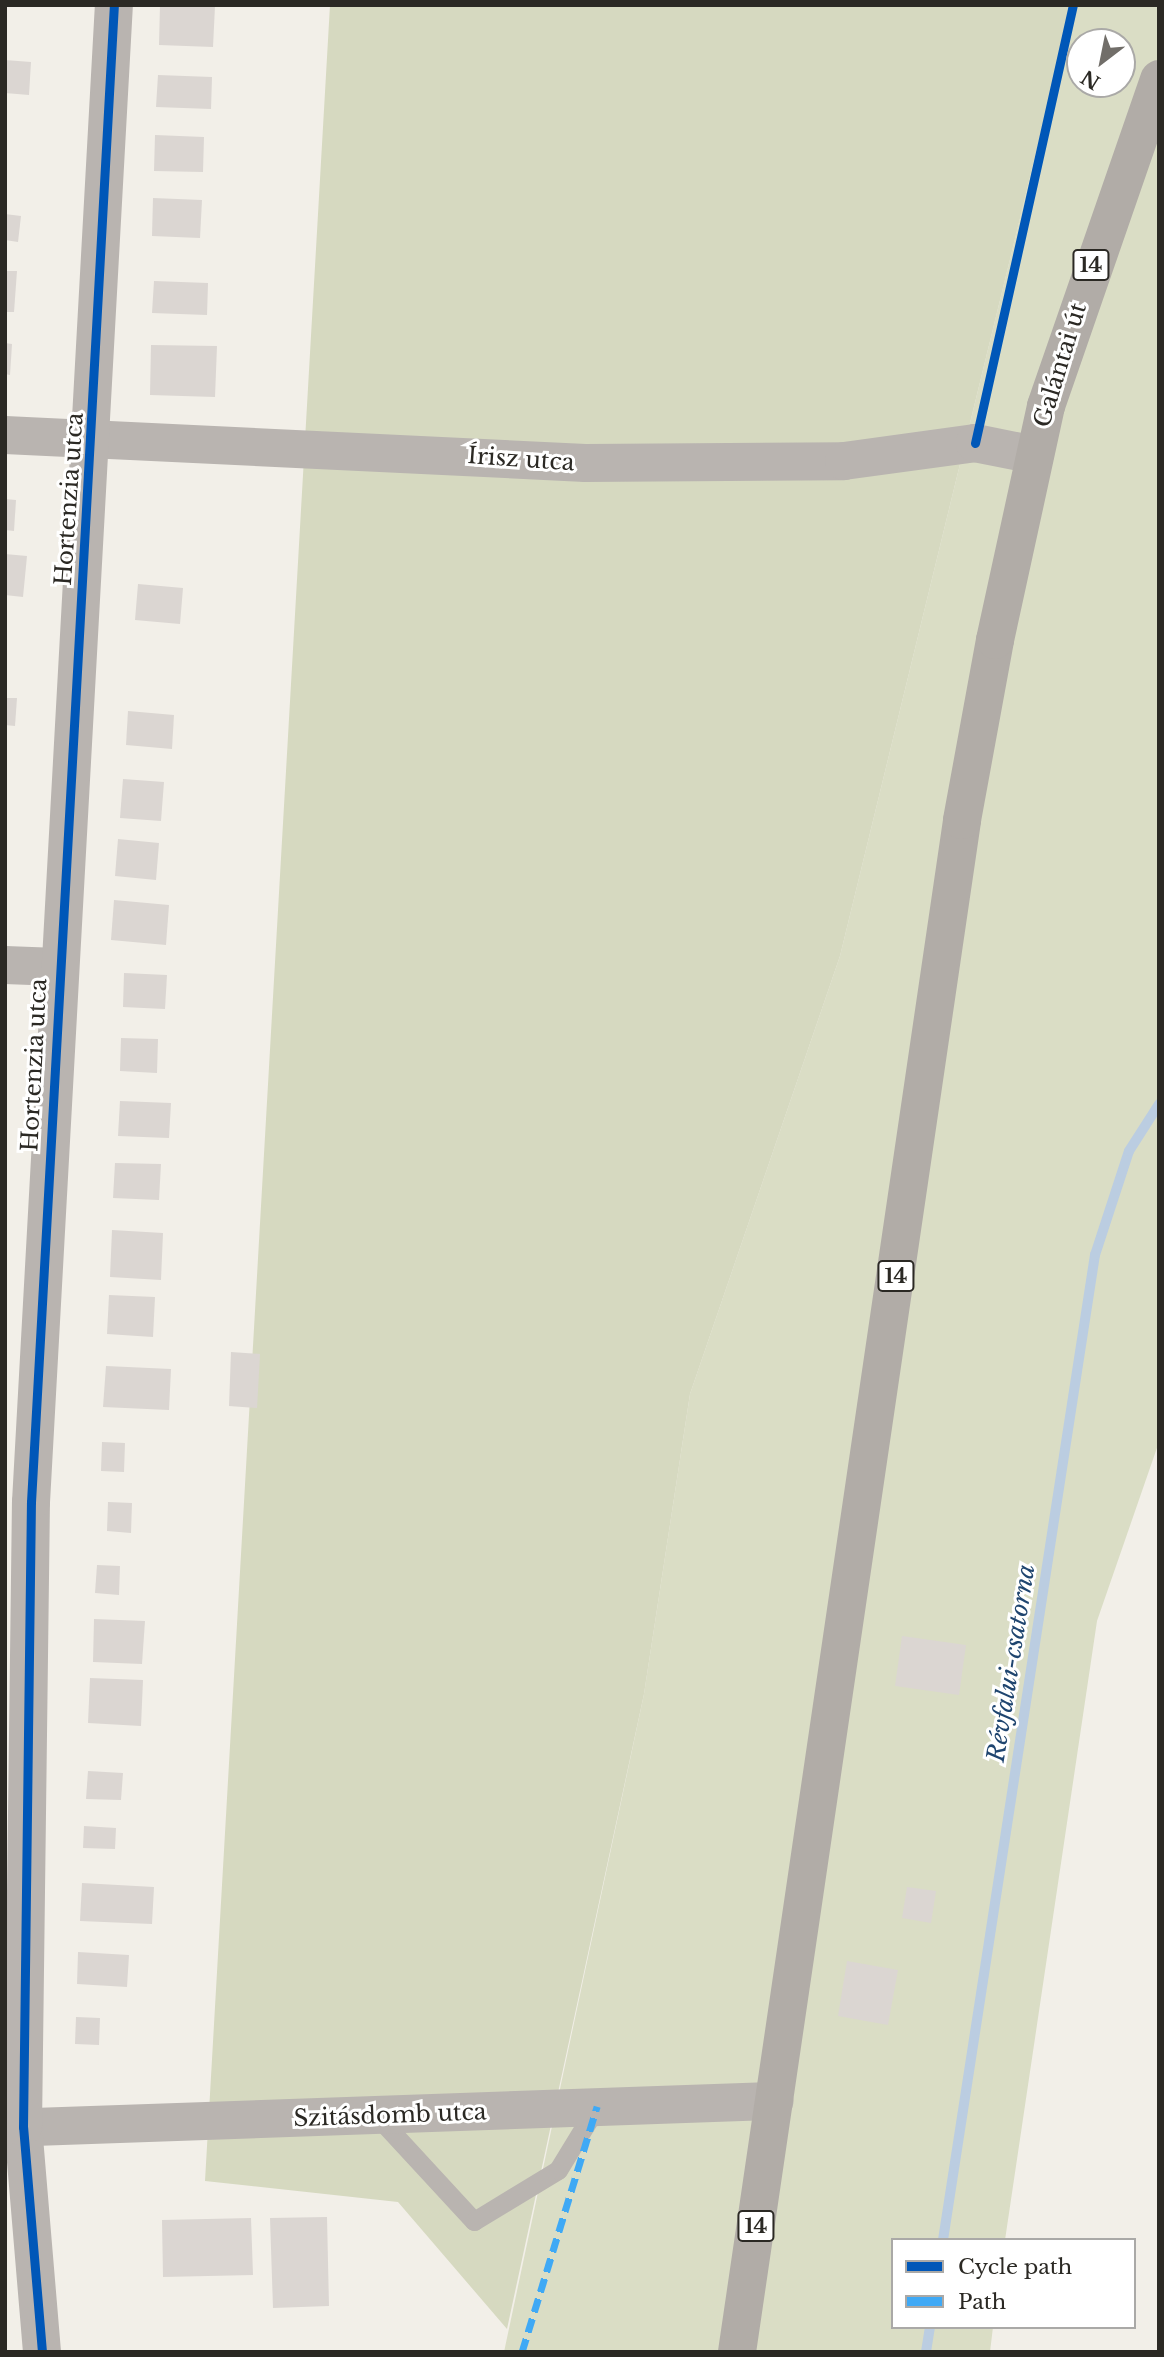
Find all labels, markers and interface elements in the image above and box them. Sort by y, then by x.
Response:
north arrow [1066,28,1136,98]
text: N [1077,65,1104,94]
road number: 14 [1072,247,1110,282]
street label: Galántai út [1028,299,1092,431]
street label: Hortenzia utca [49,411,89,587]
street label: Írisz utca [466,441,576,477]
street label: Hortenzia utca [16,978,52,1152]
road number: 14 [877,1258,915,1294]
water label: Révfalui-csatorna [981,1562,1041,1764]
street label: Szitásdomb utca [293,2098,487,2132]
road number: 14 [737,2208,775,2244]
legend [891,2238,1136,2329]
text: Cycle path [958,2254,1072,2280]
text: Path [958,2289,1006,2315]

